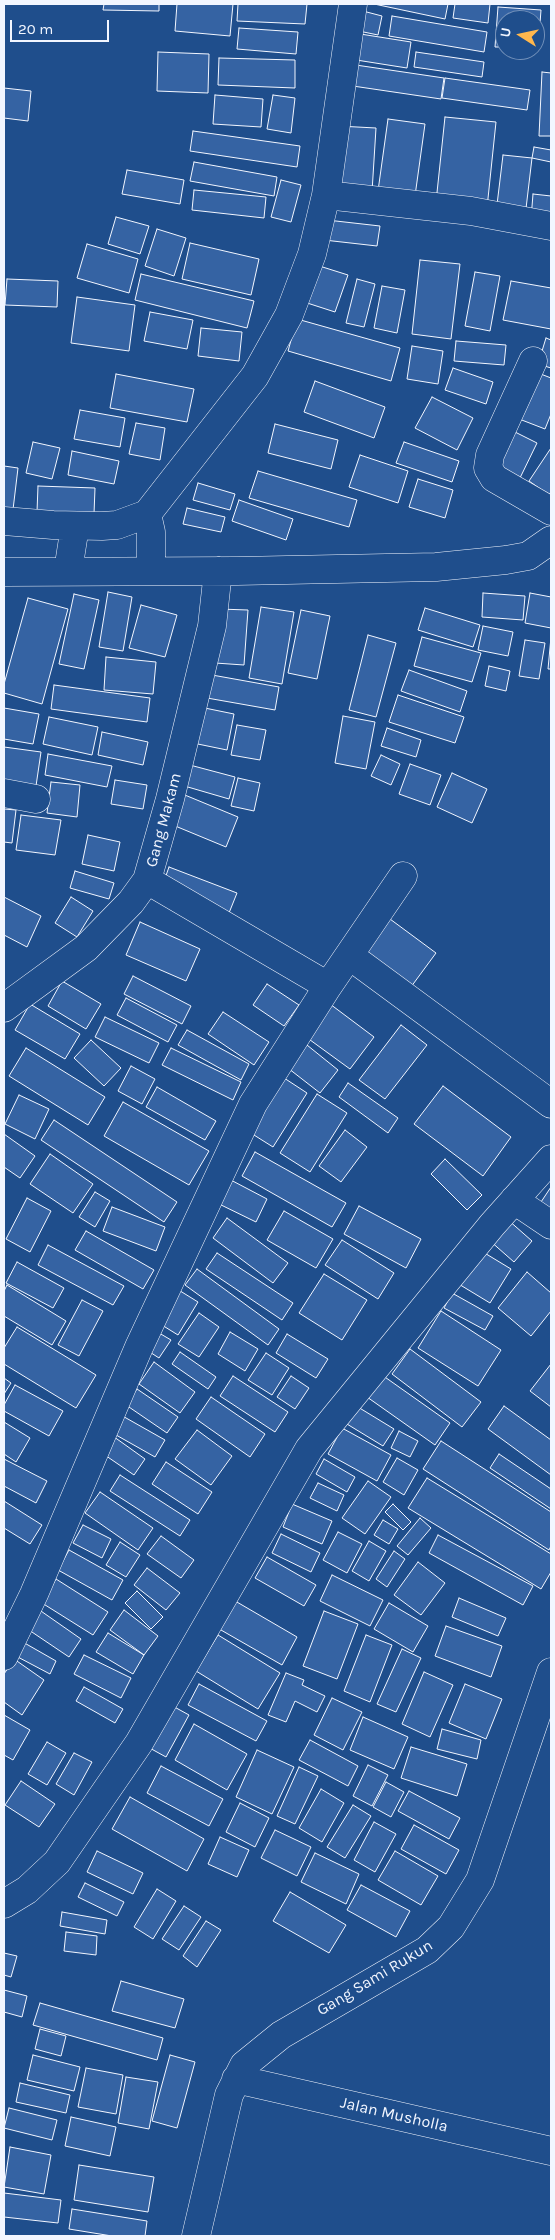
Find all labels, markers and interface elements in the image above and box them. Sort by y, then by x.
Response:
scale bar [12,10,111,42]
north arrow [495,10,545,60]
text: 20 m [18,20,53,38]
text: U [497,26,515,39]
street label: Gang Makam [142,771,186,869]
street label: Gang Sami Rukun [314,1936,436,2020]
street label: Jalan Musholla [338,2093,450,2137]

